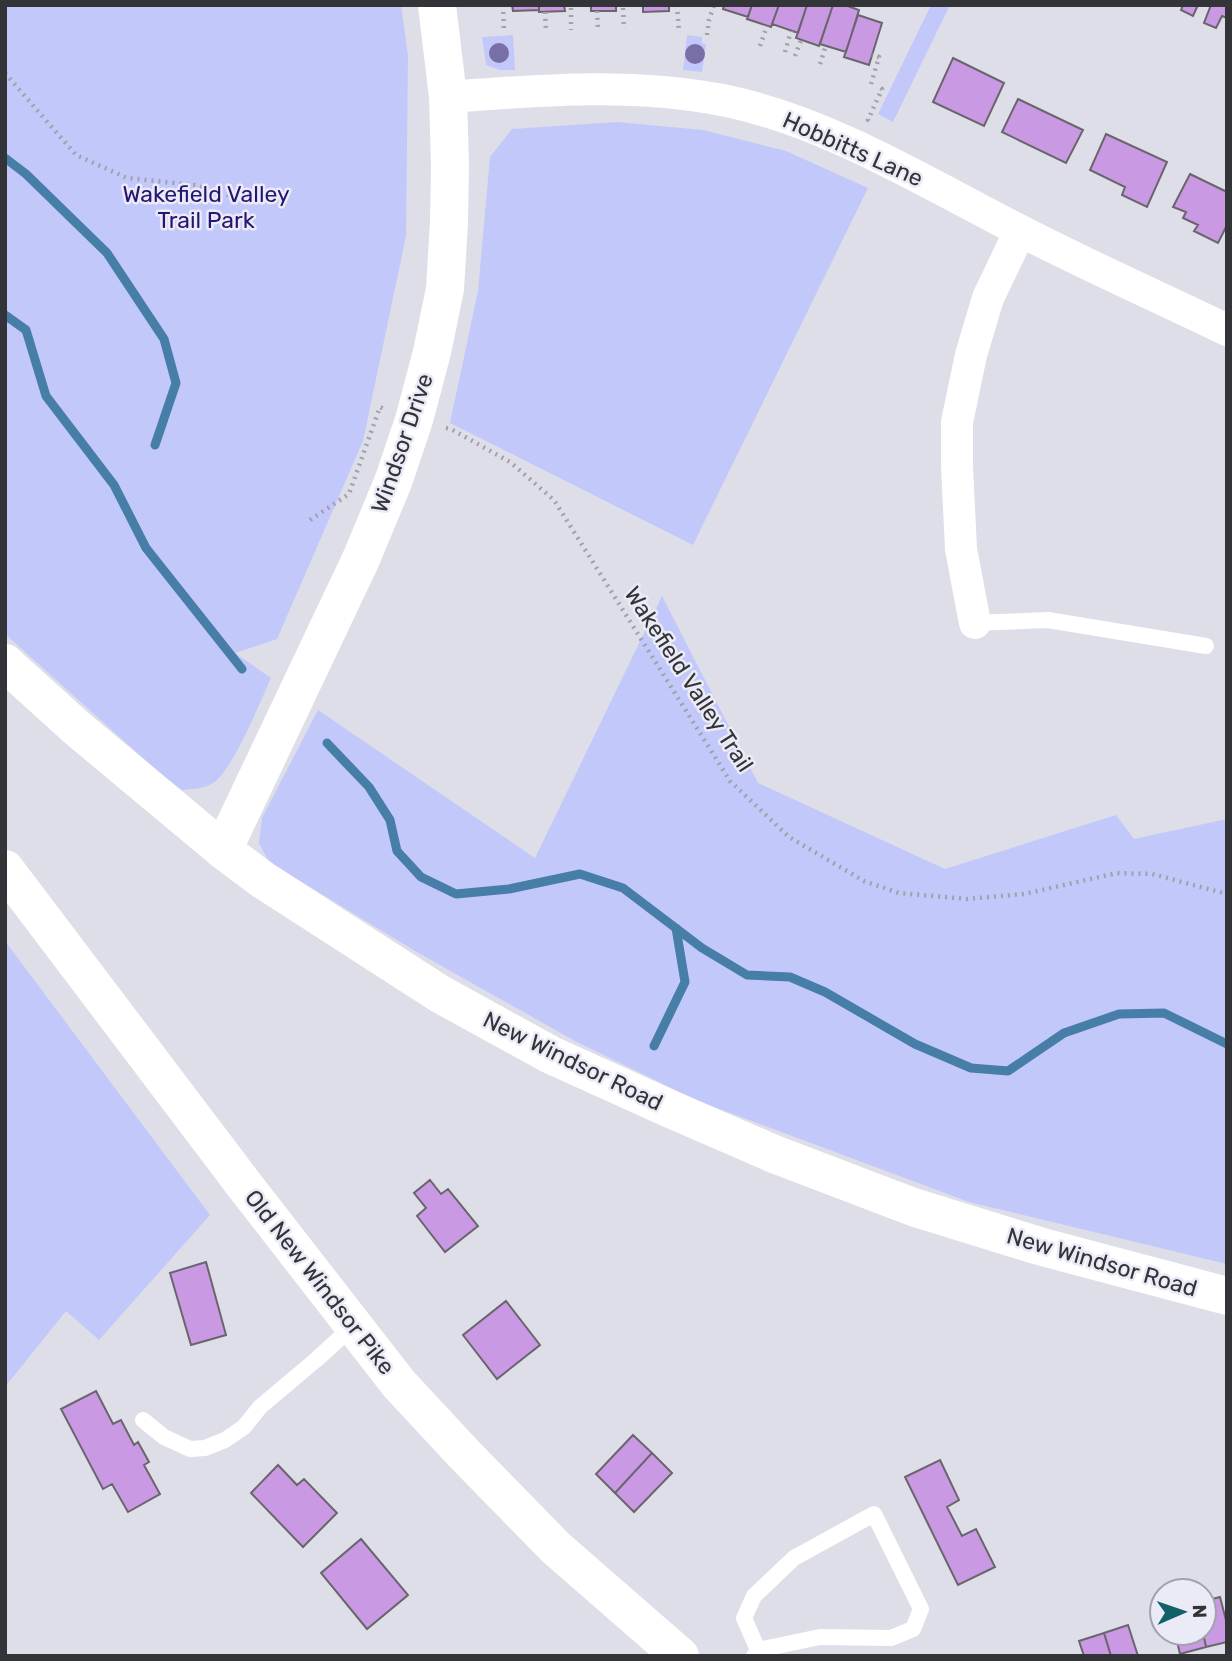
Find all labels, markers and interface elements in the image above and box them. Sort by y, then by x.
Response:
street label: Hobbitts Lane [779,106,927,192]
park label: Wakefield Valley Trail Park [122,180,290,234]
street label: Windsor Drive [365,370,439,516]
street label: Wakefield Valley Trail [619,581,759,777]
street label: New Windsor Road [478,1005,668,1117]
street label: Old New Windsor Pike [239,1184,401,1380]
street label: New Windsor Road [1004,1221,1200,1303]
north arrow [1148,1577,1218,1647]
text: N [1188,1604,1211,1619]

